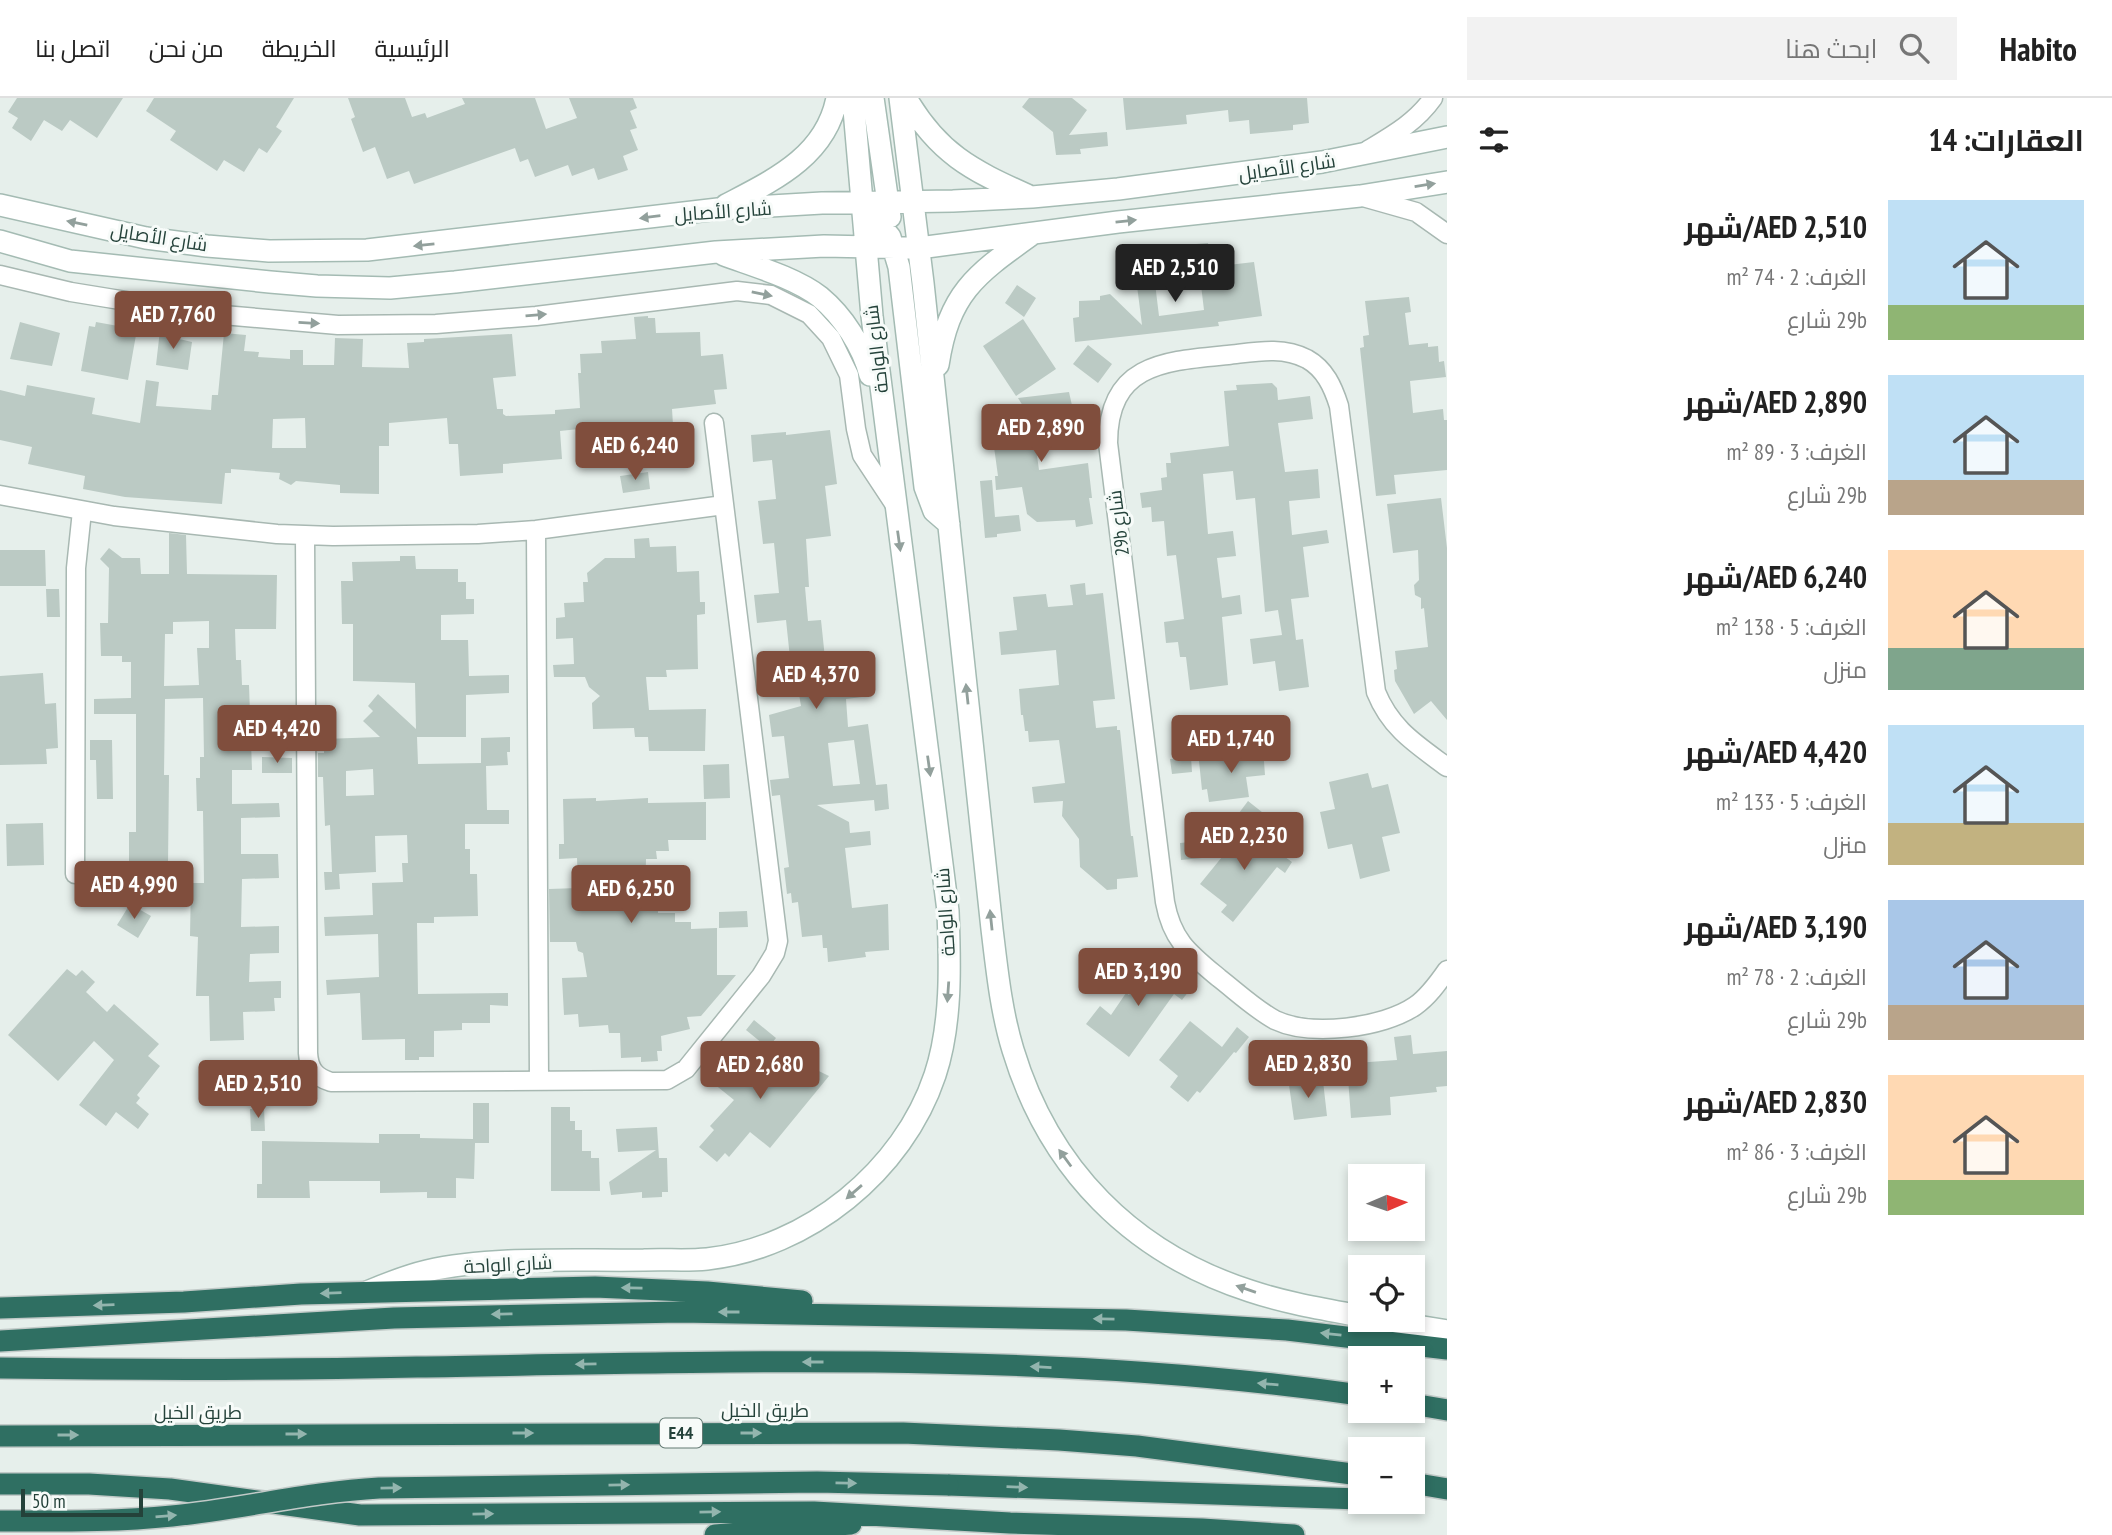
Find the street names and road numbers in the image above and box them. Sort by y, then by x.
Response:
street label: شارع الأصايل [1237,148,1337,188]
street label: شارع الأصايل [673,196,773,228]
street label: شارع الأصايل [109,218,209,258]
street label: شارع الواحة [859,303,895,395]
street label: 29b شارع [1102,488,1136,557]
street label: شارع الواحة [930,867,962,957]
street label: شارع الواحة [463,1250,553,1280]
street label: طريق الخيل [721,1398,809,1423]
street label: طريق الخيل [154,1400,242,1425]
road number: E44 [660,1418,702,1448]

